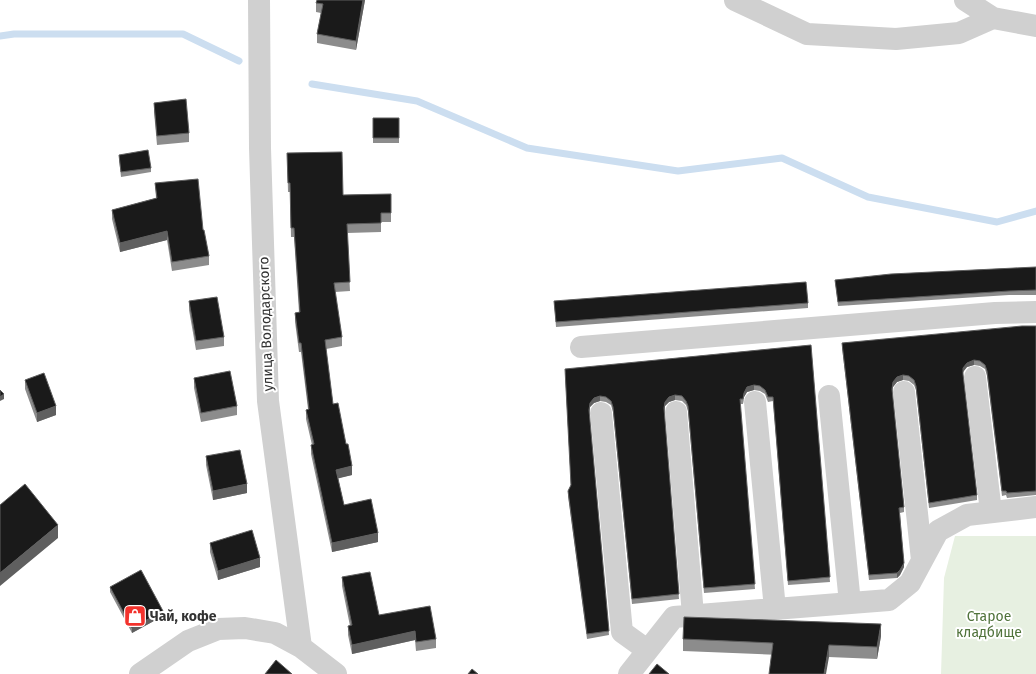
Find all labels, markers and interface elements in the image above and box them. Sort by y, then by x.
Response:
street label: улица Володарского [255,256,277,392]
shop icon: Чай, кофе [122,603,148,629]
place label: Чай, кофе [150,608,217,625]
park label: Старое кладбище [956,608,1022,641]

